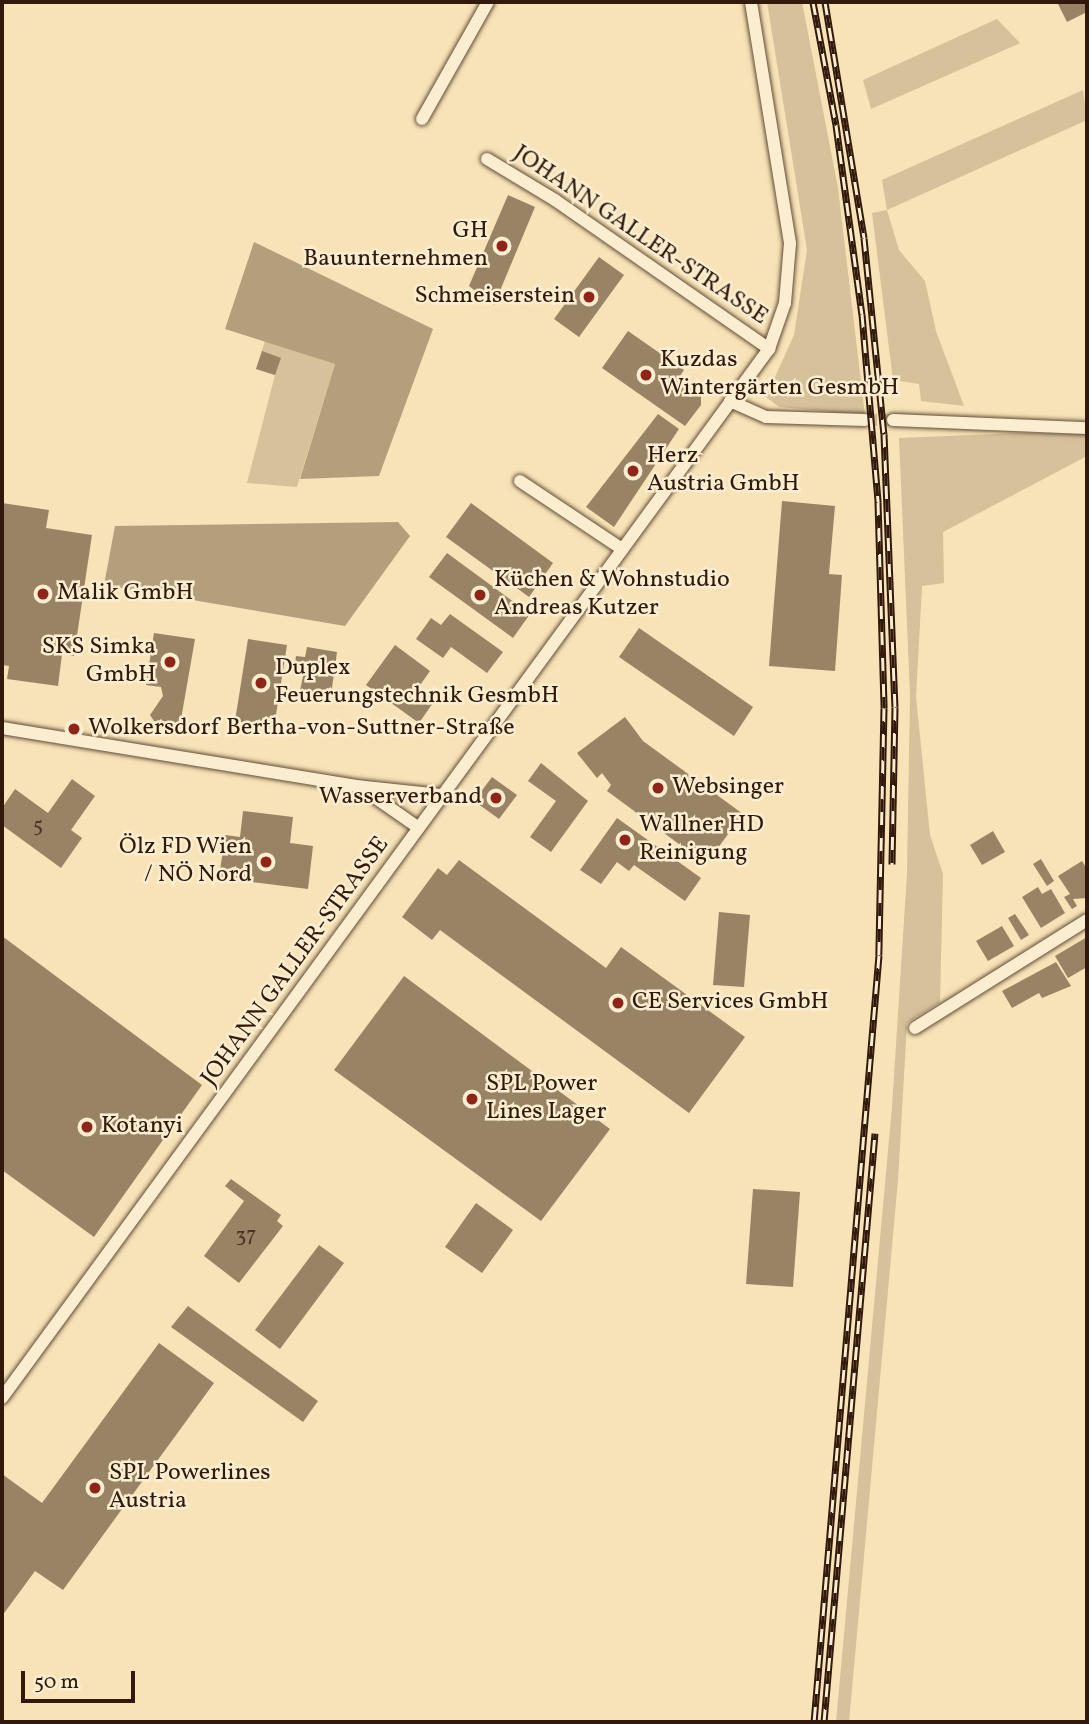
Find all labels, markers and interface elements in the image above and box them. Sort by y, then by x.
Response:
street label: JOHANN GALLER-STRASSE [507,140,773,332]
place label: GH Bauunternehmen [303,218,488,274]
marker: GH Bauunternehmen [494,238,510,254]
place label: Schmeiserstein [414,283,575,311]
marker: Schmeiserstein [581,289,597,305]
place label: Kuzdas Wintergärten GesmbH [660,347,899,403]
marker: Kuzdas Wintergärten GesmbH [638,367,654,383]
place label: Herz Austria GmbH [647,443,800,499]
marker: Herz Austria GmbH [625,463,641,479]
place label: Küchen & Wohnstudio Andreas Kutzer [494,567,730,623]
place label: Malik GmbH [57,580,194,608]
marker: Malik GmbH [35,586,51,602]
marker: Küchen & Wohnstudio Andreas Kutzer [472,587,488,603]
place label: SKS Simka GmbH [42,634,156,690]
marker: SKS Simka GmbH [162,654,178,670]
place label: Duplex Feuerungstechnik GesmbH [275,655,559,711]
marker: Duplex Feuerungstechnik GesmbH [253,675,269,691]
place label: Wolkersdorf Bertha-von-Suttner-Straße [88,715,512,743]
marker: Wolkersdorf Bertha-von-Suttner-Straße [66,721,82,737]
place label: Websinger [672,774,784,802]
marker: Websinger [650,780,666,796]
place label: Wasserverband [319,784,482,812]
marker: Wasserverband [488,790,504,806]
place label: Wallner HD Reinigung [639,812,764,868]
house number: 5 [33,813,43,839]
street label: JOHANN GALLER-STRASSE [196,832,396,1092]
marker: Wallner HD Reinigung [617,832,633,848]
place label: Ölz FD Wien / NÖ Nord [118,834,252,890]
marker: Ölz FD Wien / NÖ Nord [258,854,274,870]
place label: CE Services GmbH [632,989,829,1017]
marker: CE Services GmbH [610,995,626,1011]
place label: SPL Power Lines Lager [486,1071,607,1127]
marker: SPL Power Lines Lager [464,1091,480,1107]
place label: Kotanyi [101,1113,183,1141]
marker: Kotanyi [79,1119,95,1135]
house number: 37 [236,1223,256,1249]
place label: SPL Powerlines Austria [109,1460,271,1516]
marker: SPL Powerlines Austria [87,1480,103,1496]
scale bar [24,1658,138,1702]
text: 50 m [34,1668,79,1697]

